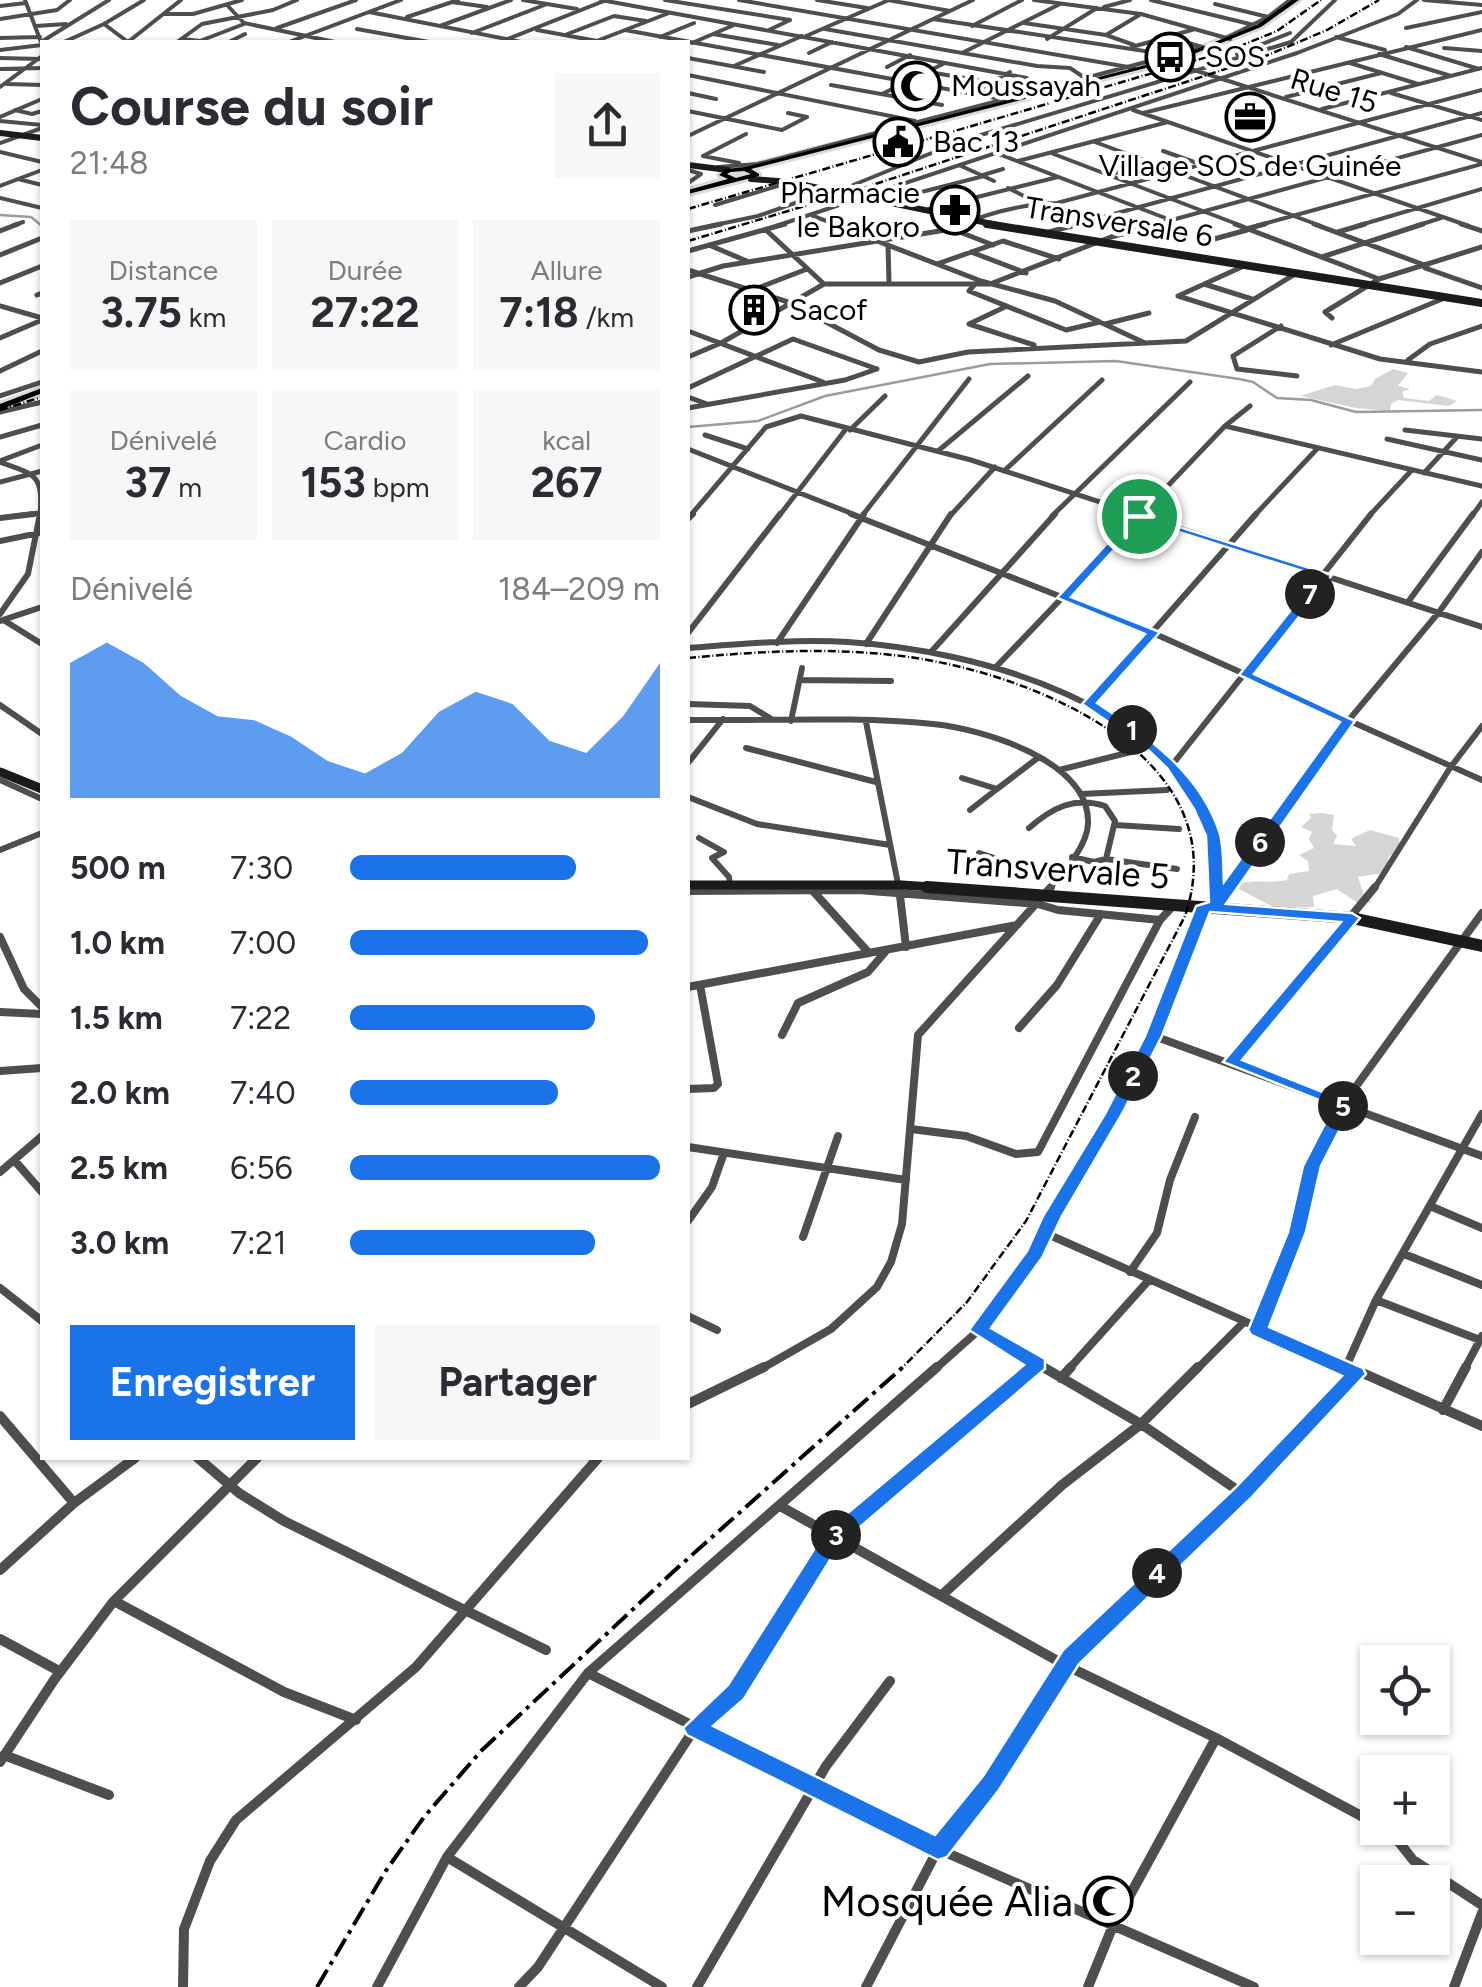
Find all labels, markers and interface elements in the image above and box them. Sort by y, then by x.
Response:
bus stop icon: SOS [1144,31,1196,83]
place label: SOS [1205,38,1265,75]
mosque icon: Moussayah [890,60,942,112]
street label: Rue 15 [1286,60,1382,121]
place label: Moussayah [951,67,1101,104]
text: Course du soir [70,73,433,139]
button: share [555,73,660,178]
office icon: Village SOS de Guinée [1224,91,1276,143]
public building icon: Bac 13 [872,116,924,168]
place label: Bac 13 [933,123,1019,160]
text: 21:48 [70,144,149,182]
place label: Village SOS de Guinée [1099,147,1401,184]
place label: Pharmacie le Bakoro [780,174,920,245]
pharmacy icon: Pharmacie le Bakoro [929,184,981,236]
street label: Transversale 6 [1022,188,1216,255]
text: Distance [108,253,218,287]
text: Durée [328,253,402,287]
text: Allure [531,253,602,287]
building icon: Sacof [728,284,780,336]
text: 3.75 [100,287,182,338]
text: 27:22 [311,287,419,338]
text: 7:18 [499,287,579,338]
place label: Sacof [789,291,867,328]
text: km [182,300,226,334]
text: /km [579,300,634,334]
text: Dénivelé [109,423,217,457]
text: Cardio [323,423,407,457]
text: kcal [542,423,591,457]
text: 37 [125,457,171,508]
text: 153 [300,457,366,508]
text: 267 [531,457,603,508]
text: m [171,470,202,504]
text: bpm [366,470,430,504]
pin [1097,474,1182,559]
icon: arrive [1112,489,1167,544]
pin: 7 [1285,569,1335,619]
text: Dénivelé [70,570,193,608]
text: 184–209 m [498,570,660,608]
text: 7 [1302,577,1318,611]
pin: 1 [1107,705,1157,755]
text: 1 [1126,713,1138,747]
pin: 6 [1235,817,1285,867]
text: 6 [1252,825,1268,859]
street label: Transvervale 5 [945,840,1171,898]
text: 500 m [70,849,166,887]
text: 7:30 [230,849,293,887]
text: 1.0 km [70,924,165,962]
text: 7:00 [230,924,296,962]
text: 1.5 km [70,999,163,1037]
text: 7:22 [230,999,291,1037]
pin: 2 [1108,1051,1158,1101]
text: 2 [1125,1059,1141,1093]
text: 2.0 km [70,1074,170,1112]
text: 7:40 [230,1074,296,1112]
pin: 5 [1318,1081,1368,1131]
text: 5 [1335,1089,1351,1123]
text: 2.5 km [70,1149,168,1187]
text: 6:56 [230,1149,293,1187]
text: 3.0 km [70,1224,169,1262]
text: 7:21 [230,1224,286,1262]
button: Enregistrer [70,1325,355,1440]
button: Partager [375,1325,660,1440]
pin: 3 [811,1510,861,1560]
text: 3 [828,1518,844,1552]
pin: 4 [1132,1548,1182,1598]
text: 4 [1148,1556,1166,1590]
map controls [1360,1645,1450,1955]
button: locate [1360,1645,1450,1735]
button: + [1360,1755,1450,1845]
button: − [1360,1865,1450,1955]
mosque icon: Mosquée Alia [1082,1875,1134,1927]
place label: Mosquée Alia [821,1876,1073,1927]

